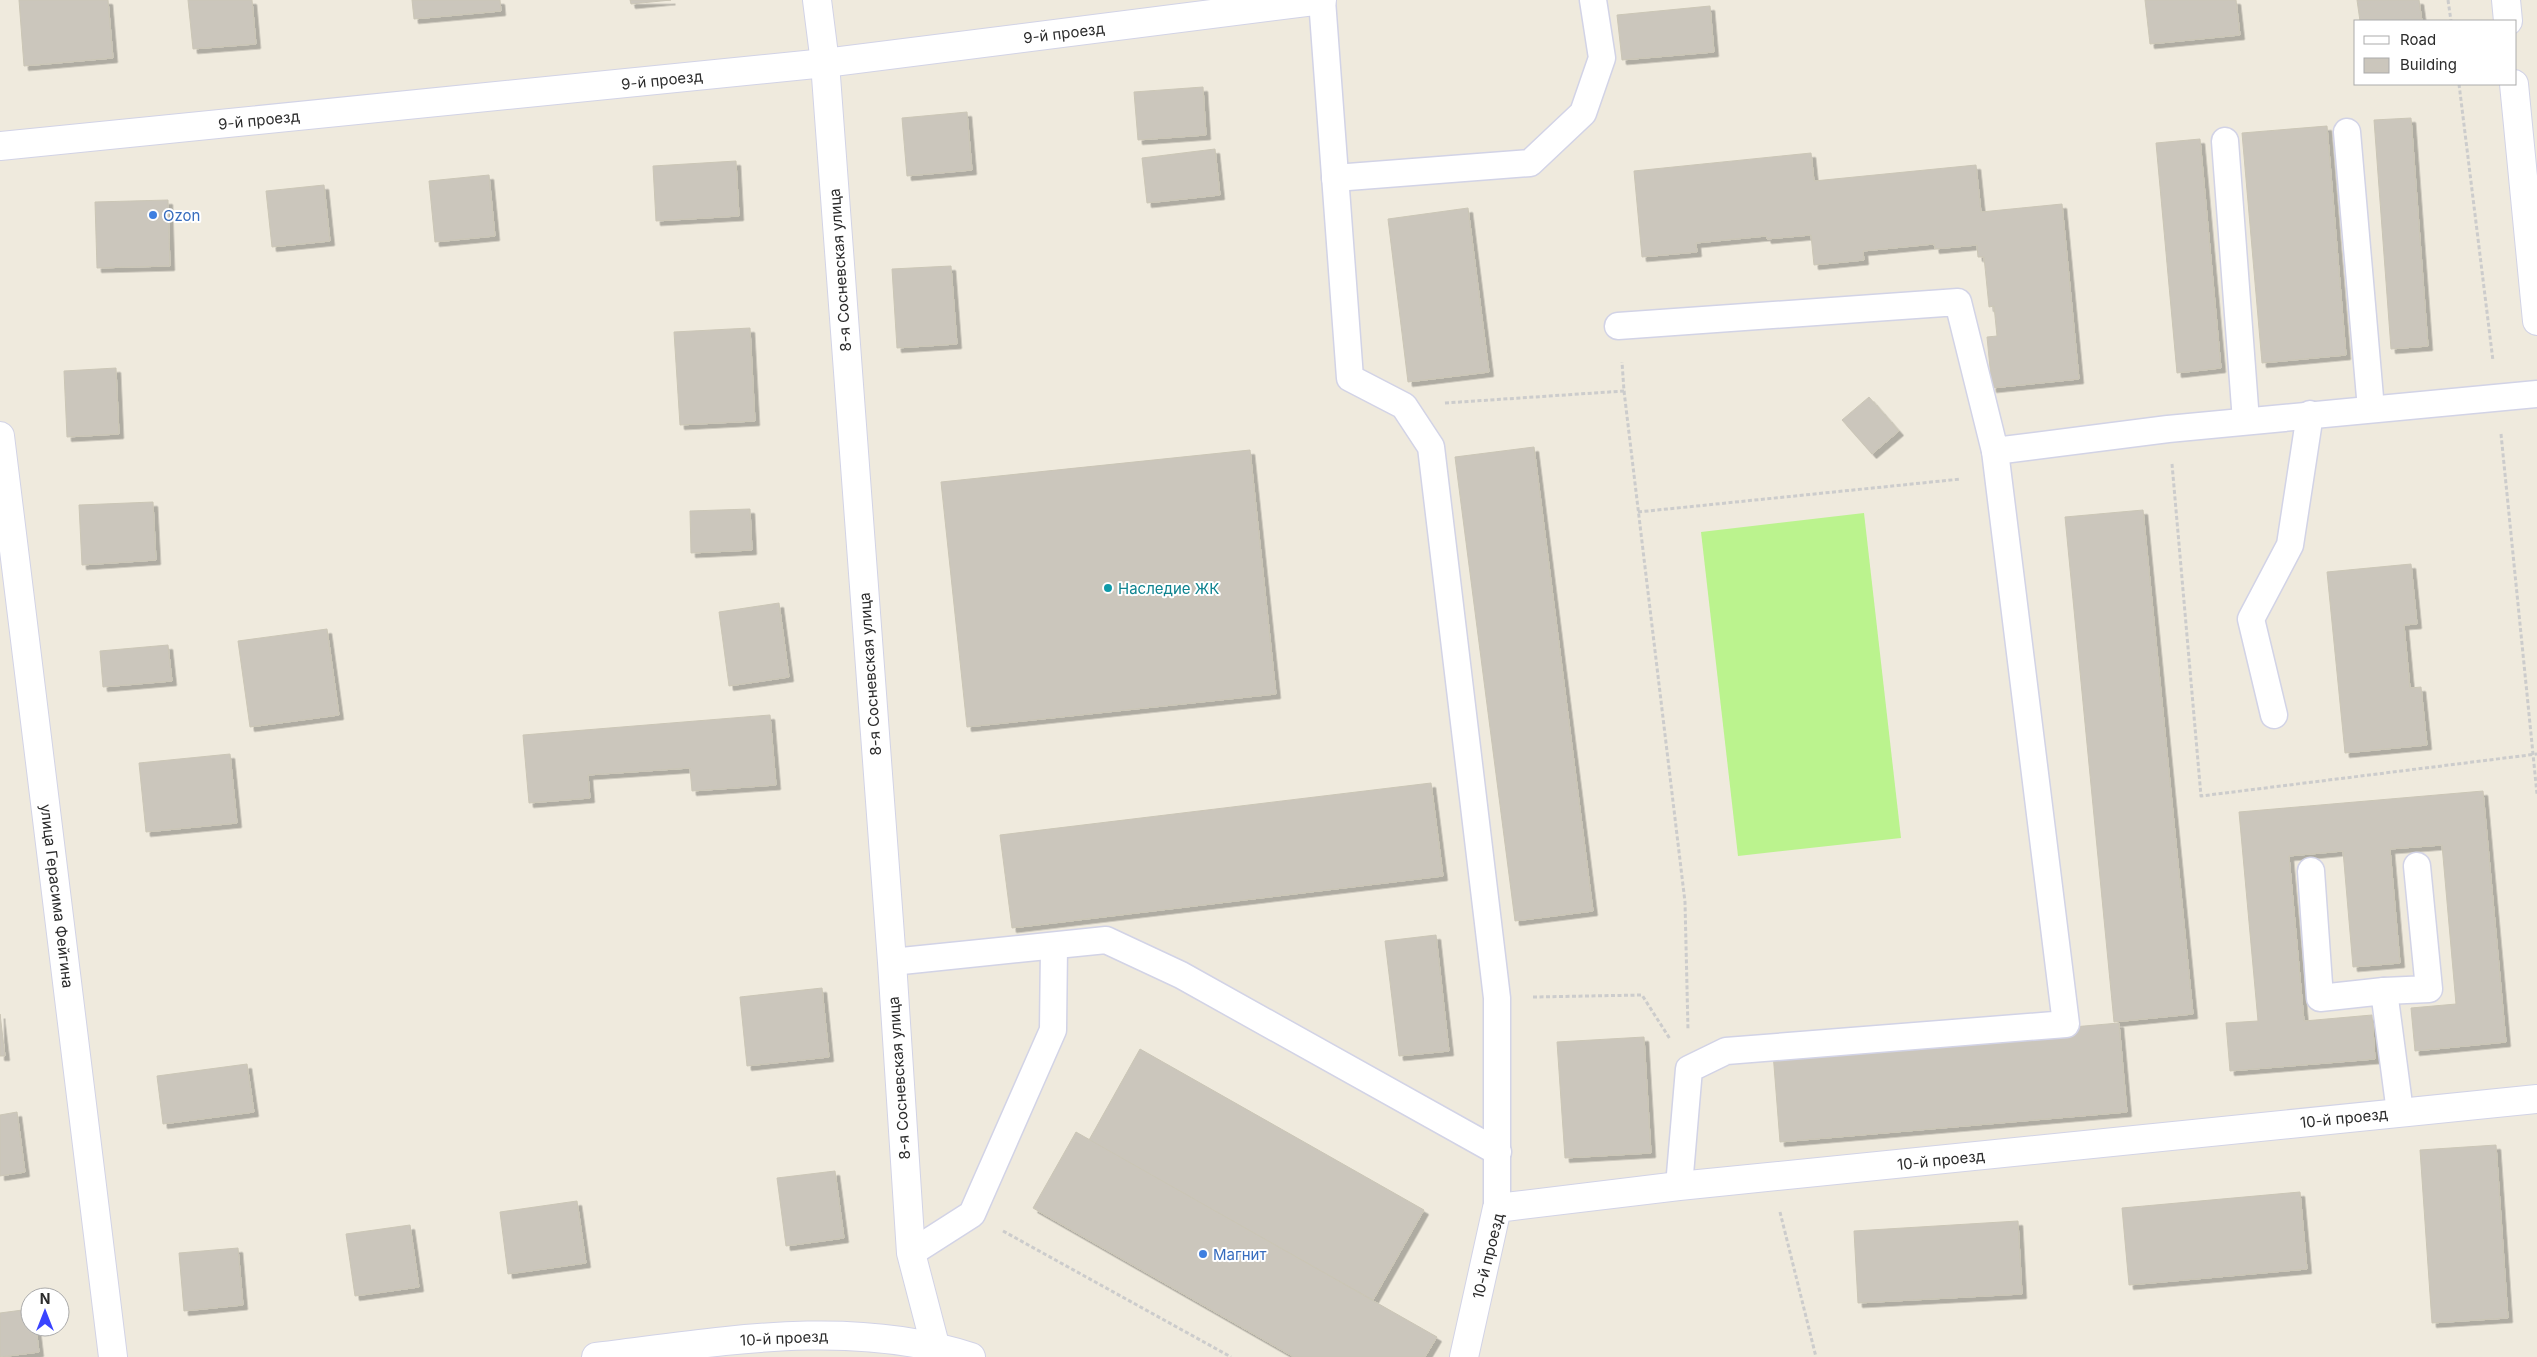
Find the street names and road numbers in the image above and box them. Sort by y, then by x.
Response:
street label: 9-й проезд [1022,19,1106,47]
street label: 9-й проезд [620,66,704,94]
street label: 9-й проезд [217,106,301,134]
street label: 8-я Сосневская улица [825,188,855,352]
street label: 8-я Сосневская улица [855,592,885,756]
street label: улица Герасима Фейгина [36,803,78,989]
street label: 8-я Сосневская улица [884,996,914,1160]
street label: 10-й проезд [2299,1104,2389,1132]
street label: 10-й проезд [1896,1146,1986,1174]
street label: 10-й проезд [1468,1211,1508,1301]
street label: 10-й проезд [740,1326,828,1350]

